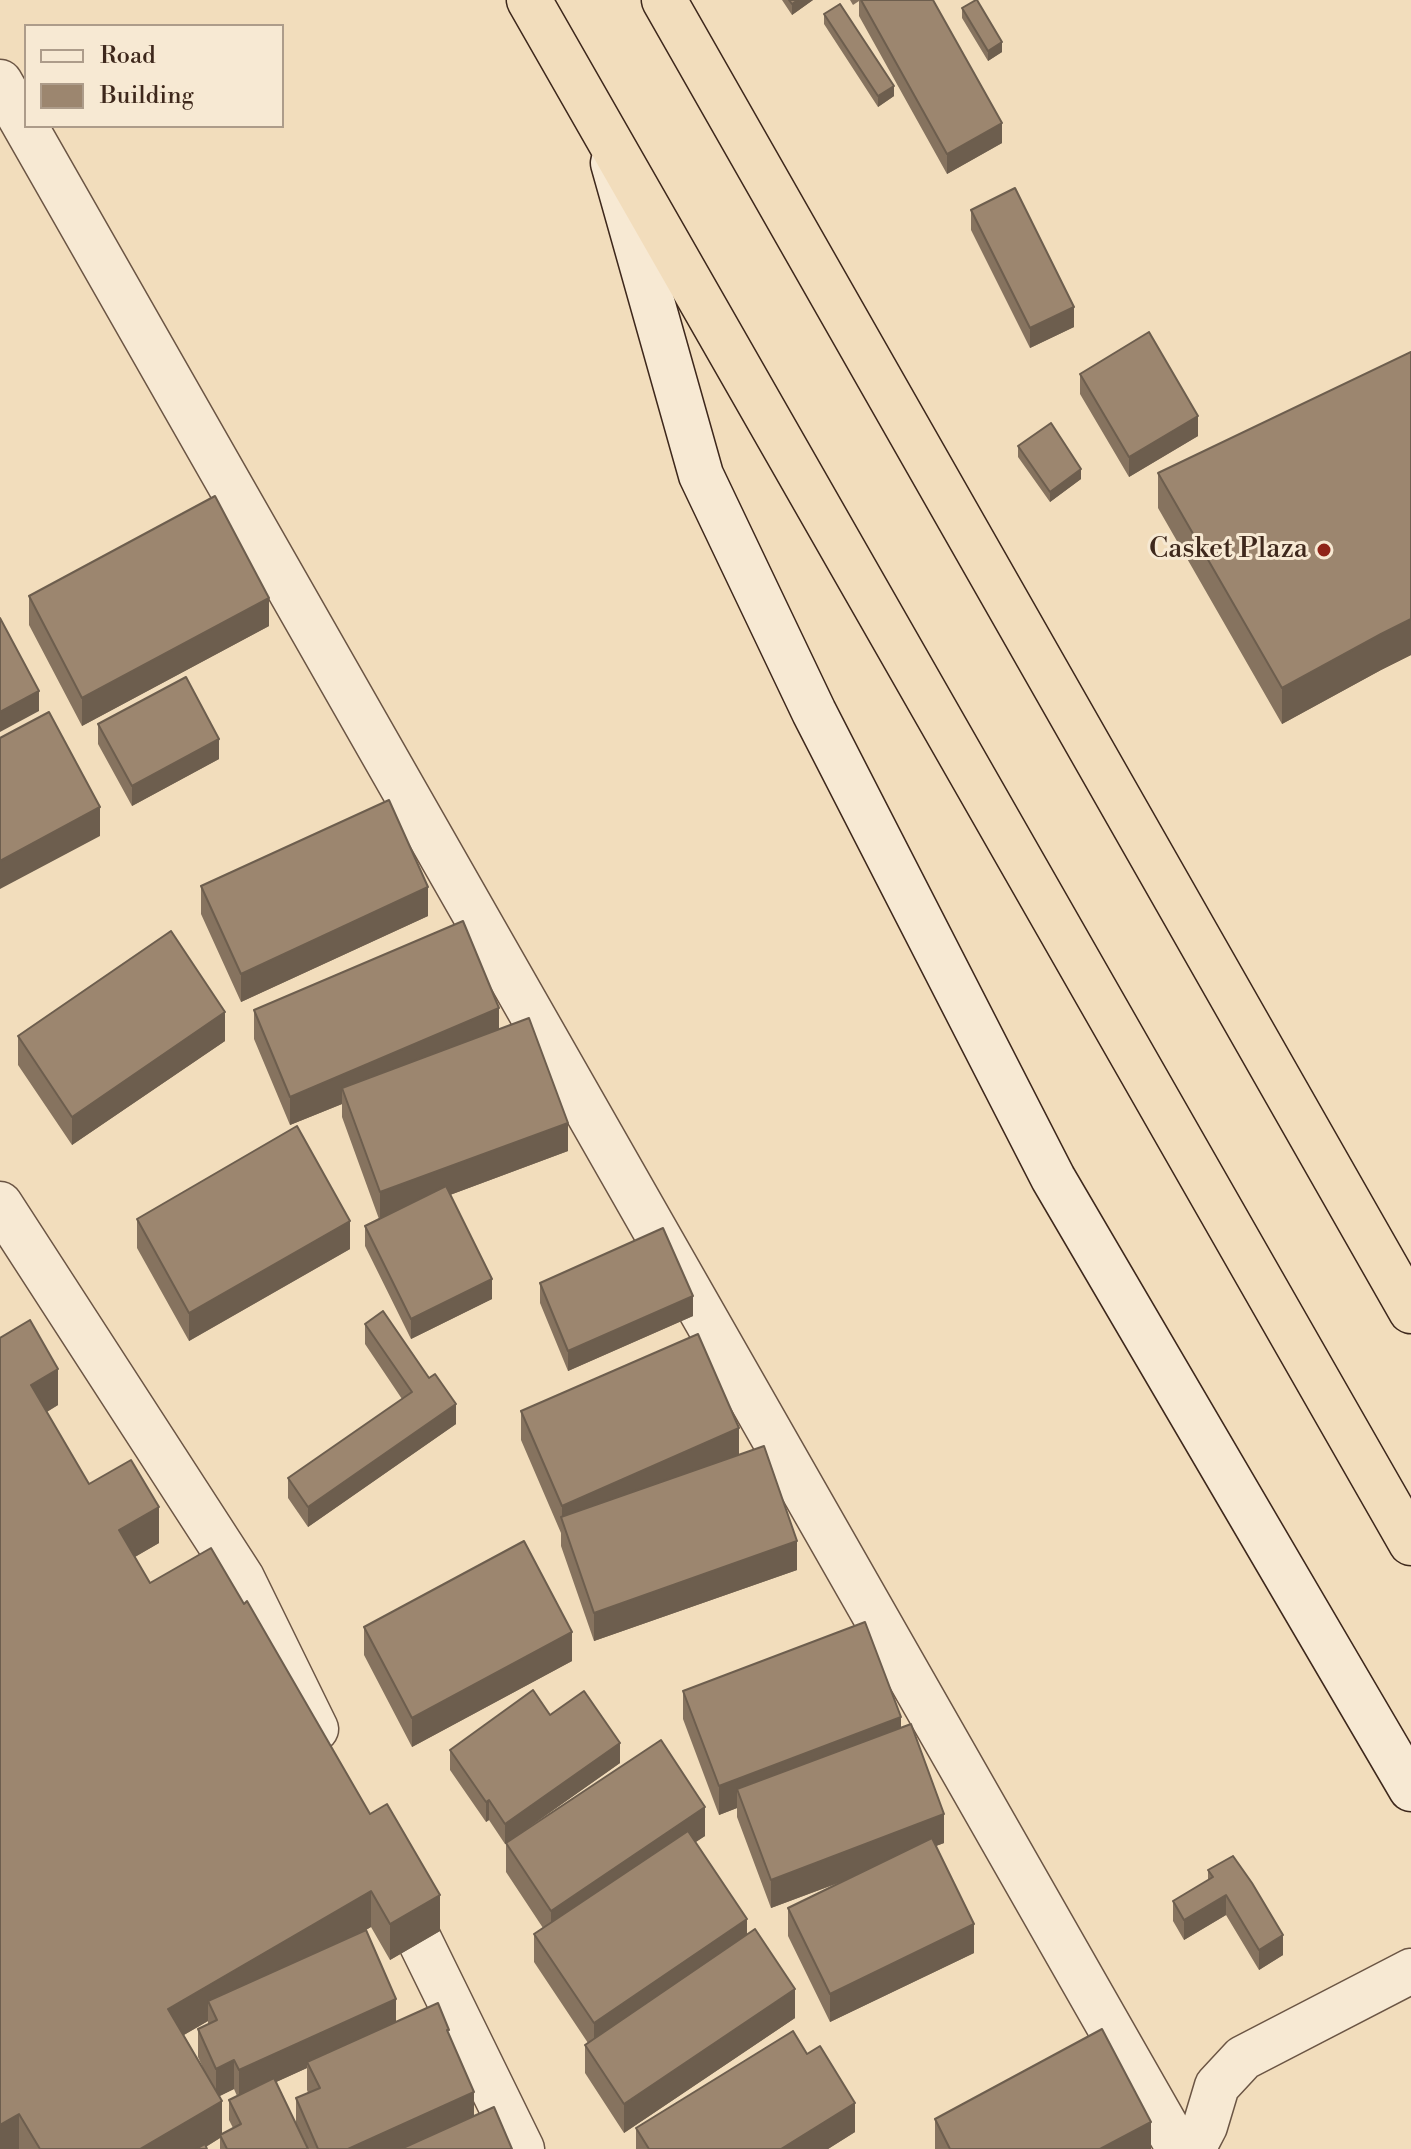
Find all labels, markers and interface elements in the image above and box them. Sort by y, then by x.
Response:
legend [24,24,284,128]
text: Road [100,41,156,71]
text: Building [100,81,194,111]
place label: Casket Plaza [1149,533,1308,567]
marker: Casket Plaza [1315,541,1333,559]

